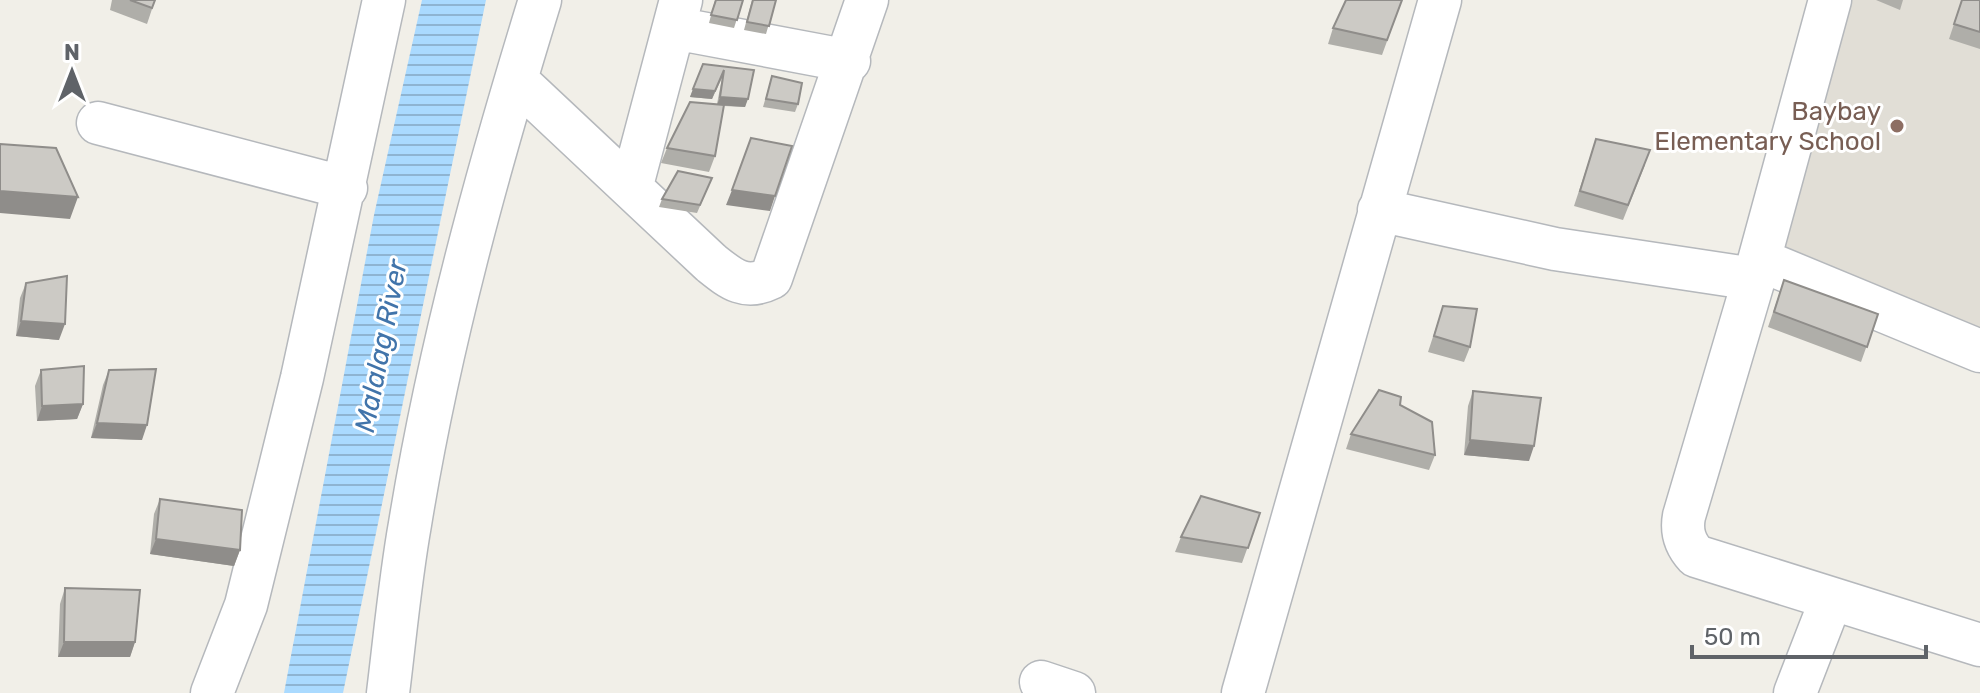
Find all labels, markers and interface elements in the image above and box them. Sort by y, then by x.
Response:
north arrow [32,32,112,112]
text: N [64,39,80,66]
place label: Baybay Elementary School [1654,96,1881,157]
marker: Baybay Elementary School [1888,117,1906,135]
water label: Malalag River [348,256,414,435]
scale bar [1692,609,1926,659]
text: 50 m [1704,623,1761,651]

